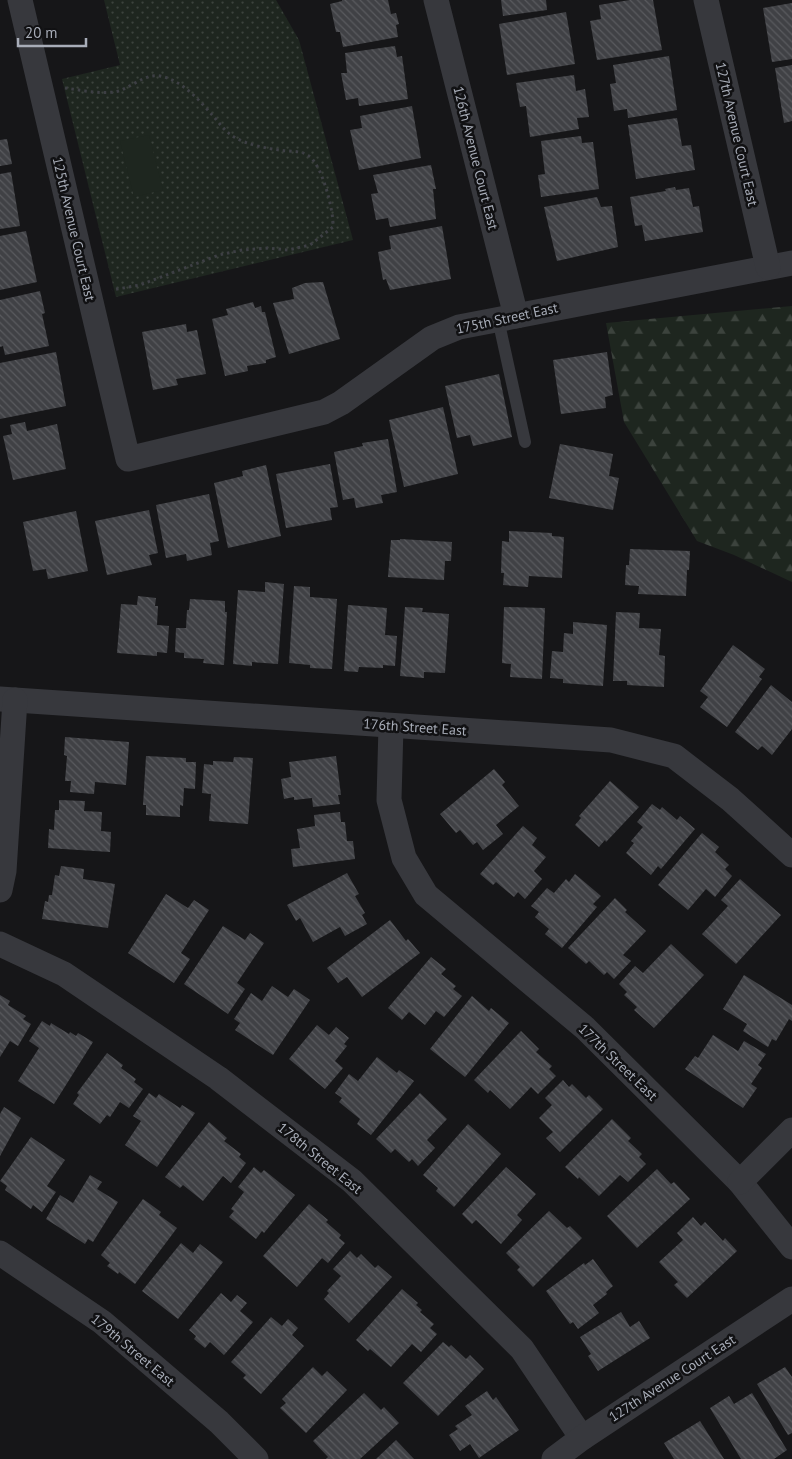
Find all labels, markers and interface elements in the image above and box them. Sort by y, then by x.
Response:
scale bar [18,15,85,47]
text: 20 m [25,23,58,42]
street label: 127th Avenue Court East [712,60,762,208]
street label: 126th Avenue Court East [449,84,503,232]
street label: 125th Avenue Court East [49,155,99,303]
street label: 175th Street East [454,298,560,338]
street label: 176th Street East [363,714,468,740]
street label: 177th Street East [575,1020,662,1105]
street label: 178th Street East [274,1118,366,1198]
street label: 179th Street East [88,1310,179,1390]
street label: 127th Avenue Court East [605,1330,739,1426]

